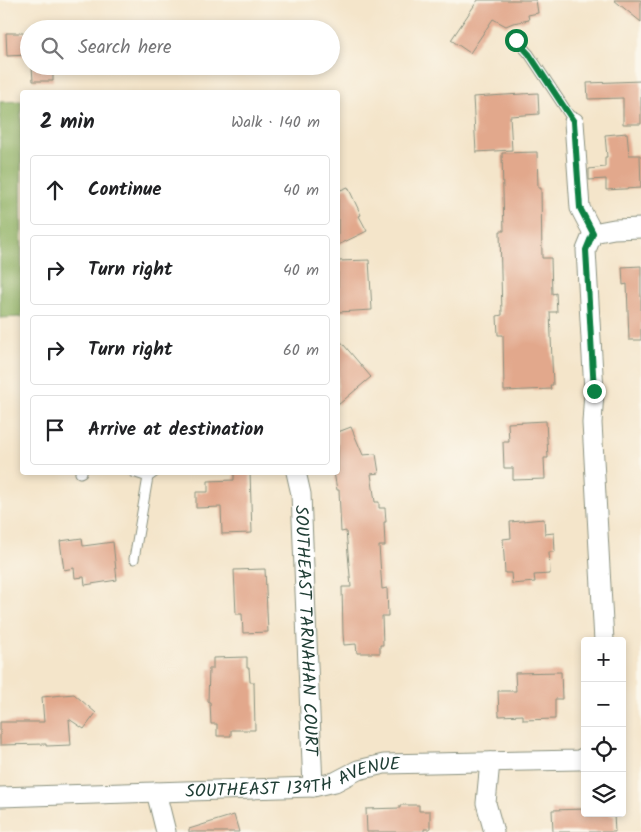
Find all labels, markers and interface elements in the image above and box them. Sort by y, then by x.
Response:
search box [20,20,340,75]
route start [505,29,528,52]
text: Search here [78,33,172,63]
icon: search [38,34,66,62]
text: 2 min [40,106,95,139]
text: Walk · 140 m [231,110,320,135]
text: Continue [88,175,161,205]
icon: ahead [41,176,69,204]
text: 40 m [283,178,319,203]
text: Turn right [88,255,173,285]
icon: right [41,256,69,284]
text: 40 m [283,258,319,283]
text: Turn right [88,335,173,365]
icon: right [41,336,69,364]
text: 60 m [283,338,319,363]
route end [583,380,606,403]
text: Arrive at destination [88,415,264,445]
icon: arrive [41,416,69,444]
street label: SOUTHEAST TARNAHAN COURT [285,505,325,757]
map controls [581,637,626,817]
button: + [581,637,626,682]
button: − [581,682,626,727]
button: locate [581,727,626,772]
street label: SOUTHEAST 139TH AVENUE [185,751,401,807]
button: layers [581,772,626,817]

